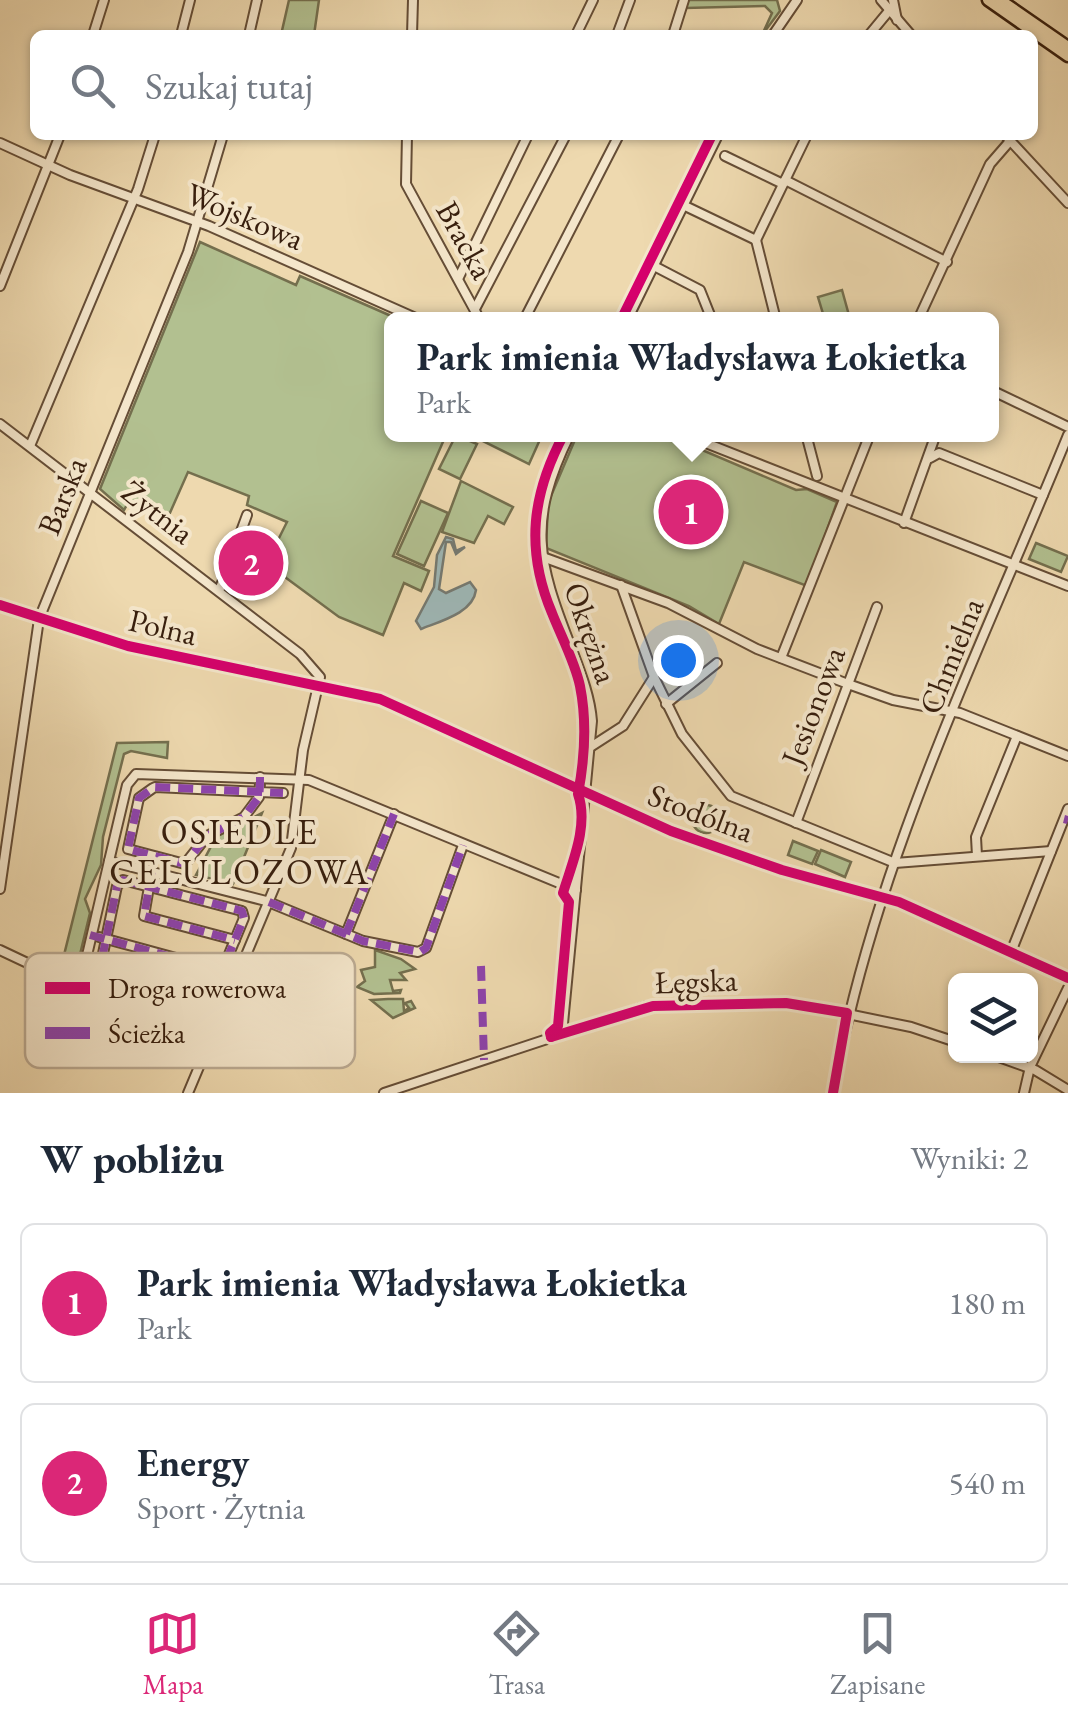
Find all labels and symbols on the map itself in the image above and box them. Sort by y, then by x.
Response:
street label: Wojskowa [180,172,311,260]
street label: Bracka [427,194,504,287]
street label: Barska [27,451,97,541]
street label: Żytnia [113,471,203,554]
pin: 1 [658,474,724,550]
pin: 2 [218,526,284,600]
street label: Okrężna [554,577,628,689]
street label: Chmielna [909,591,993,720]
street label: Polna [125,599,201,655]
your location [653,635,704,686]
street label: Jesionowa [770,640,855,774]
street label: Stodólna [642,774,760,852]
district label: OSIEDLE CELULOZOWA [109,809,371,894]
legend [25,953,355,1068]
street label: Łęgska [654,959,738,1003]
text: Droga rowerowa [108,970,287,1006]
text: Ścieżka [108,1015,186,1051]

